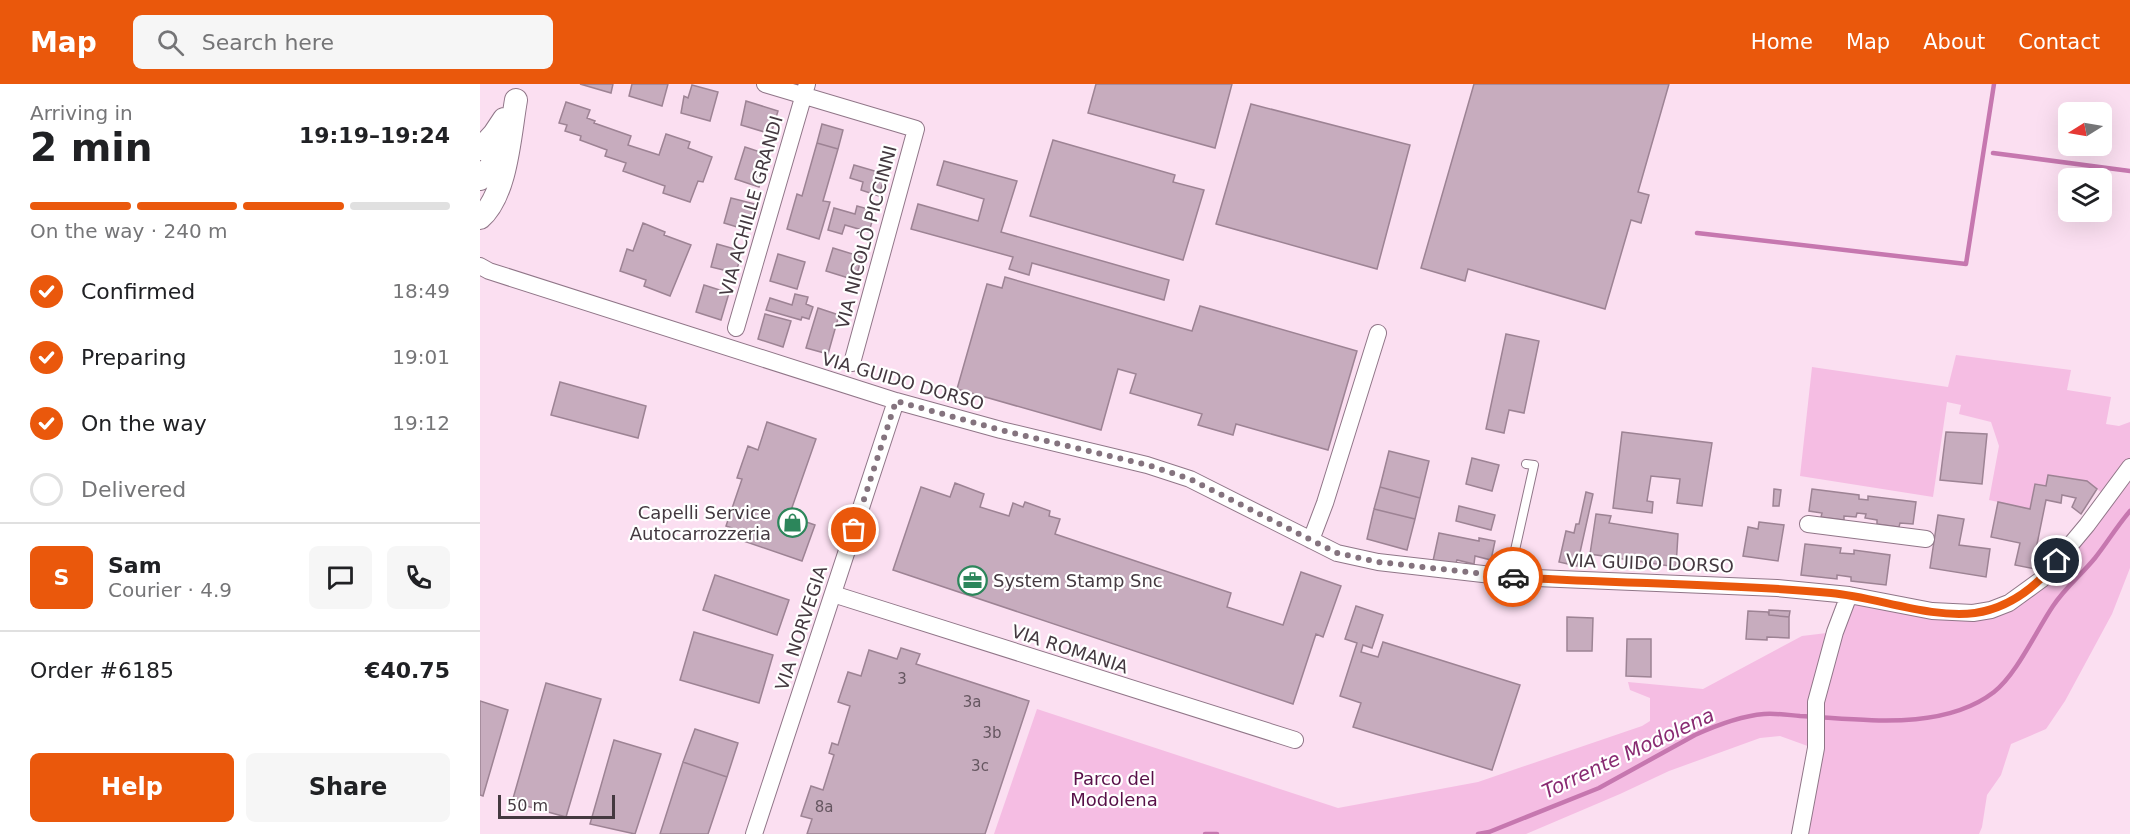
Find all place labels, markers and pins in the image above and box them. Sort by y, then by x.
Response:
place label: Capelli Service Autocarrozzeria [630,502,771,544]
pin [828,504,879,555]
shop icon: Capelli Service Autocarrozzeria [776,506,808,538]
pin [2031,535,2082,586]
office icon: System Stamp Snc [956,564,988,596]
place label: System Stamp Snc [993,570,1163,591]

